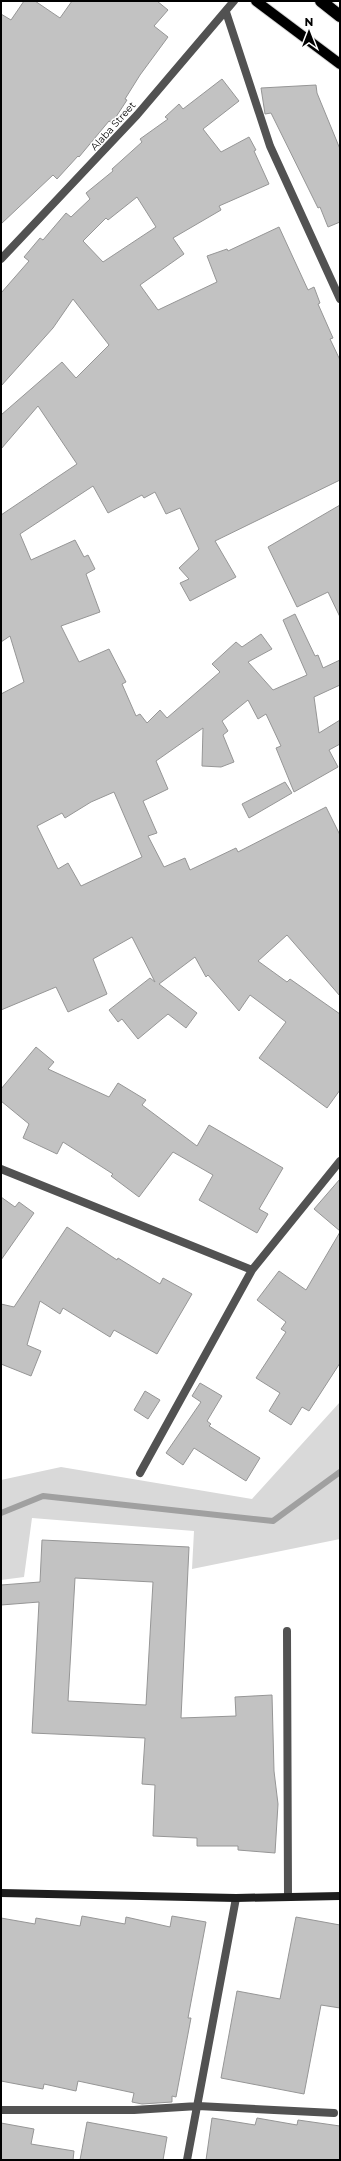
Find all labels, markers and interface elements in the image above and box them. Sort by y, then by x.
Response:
north arrow [289,12,329,52]
text: N [305,15,313,29]
street label: Alaba Street [88,99,138,153]

